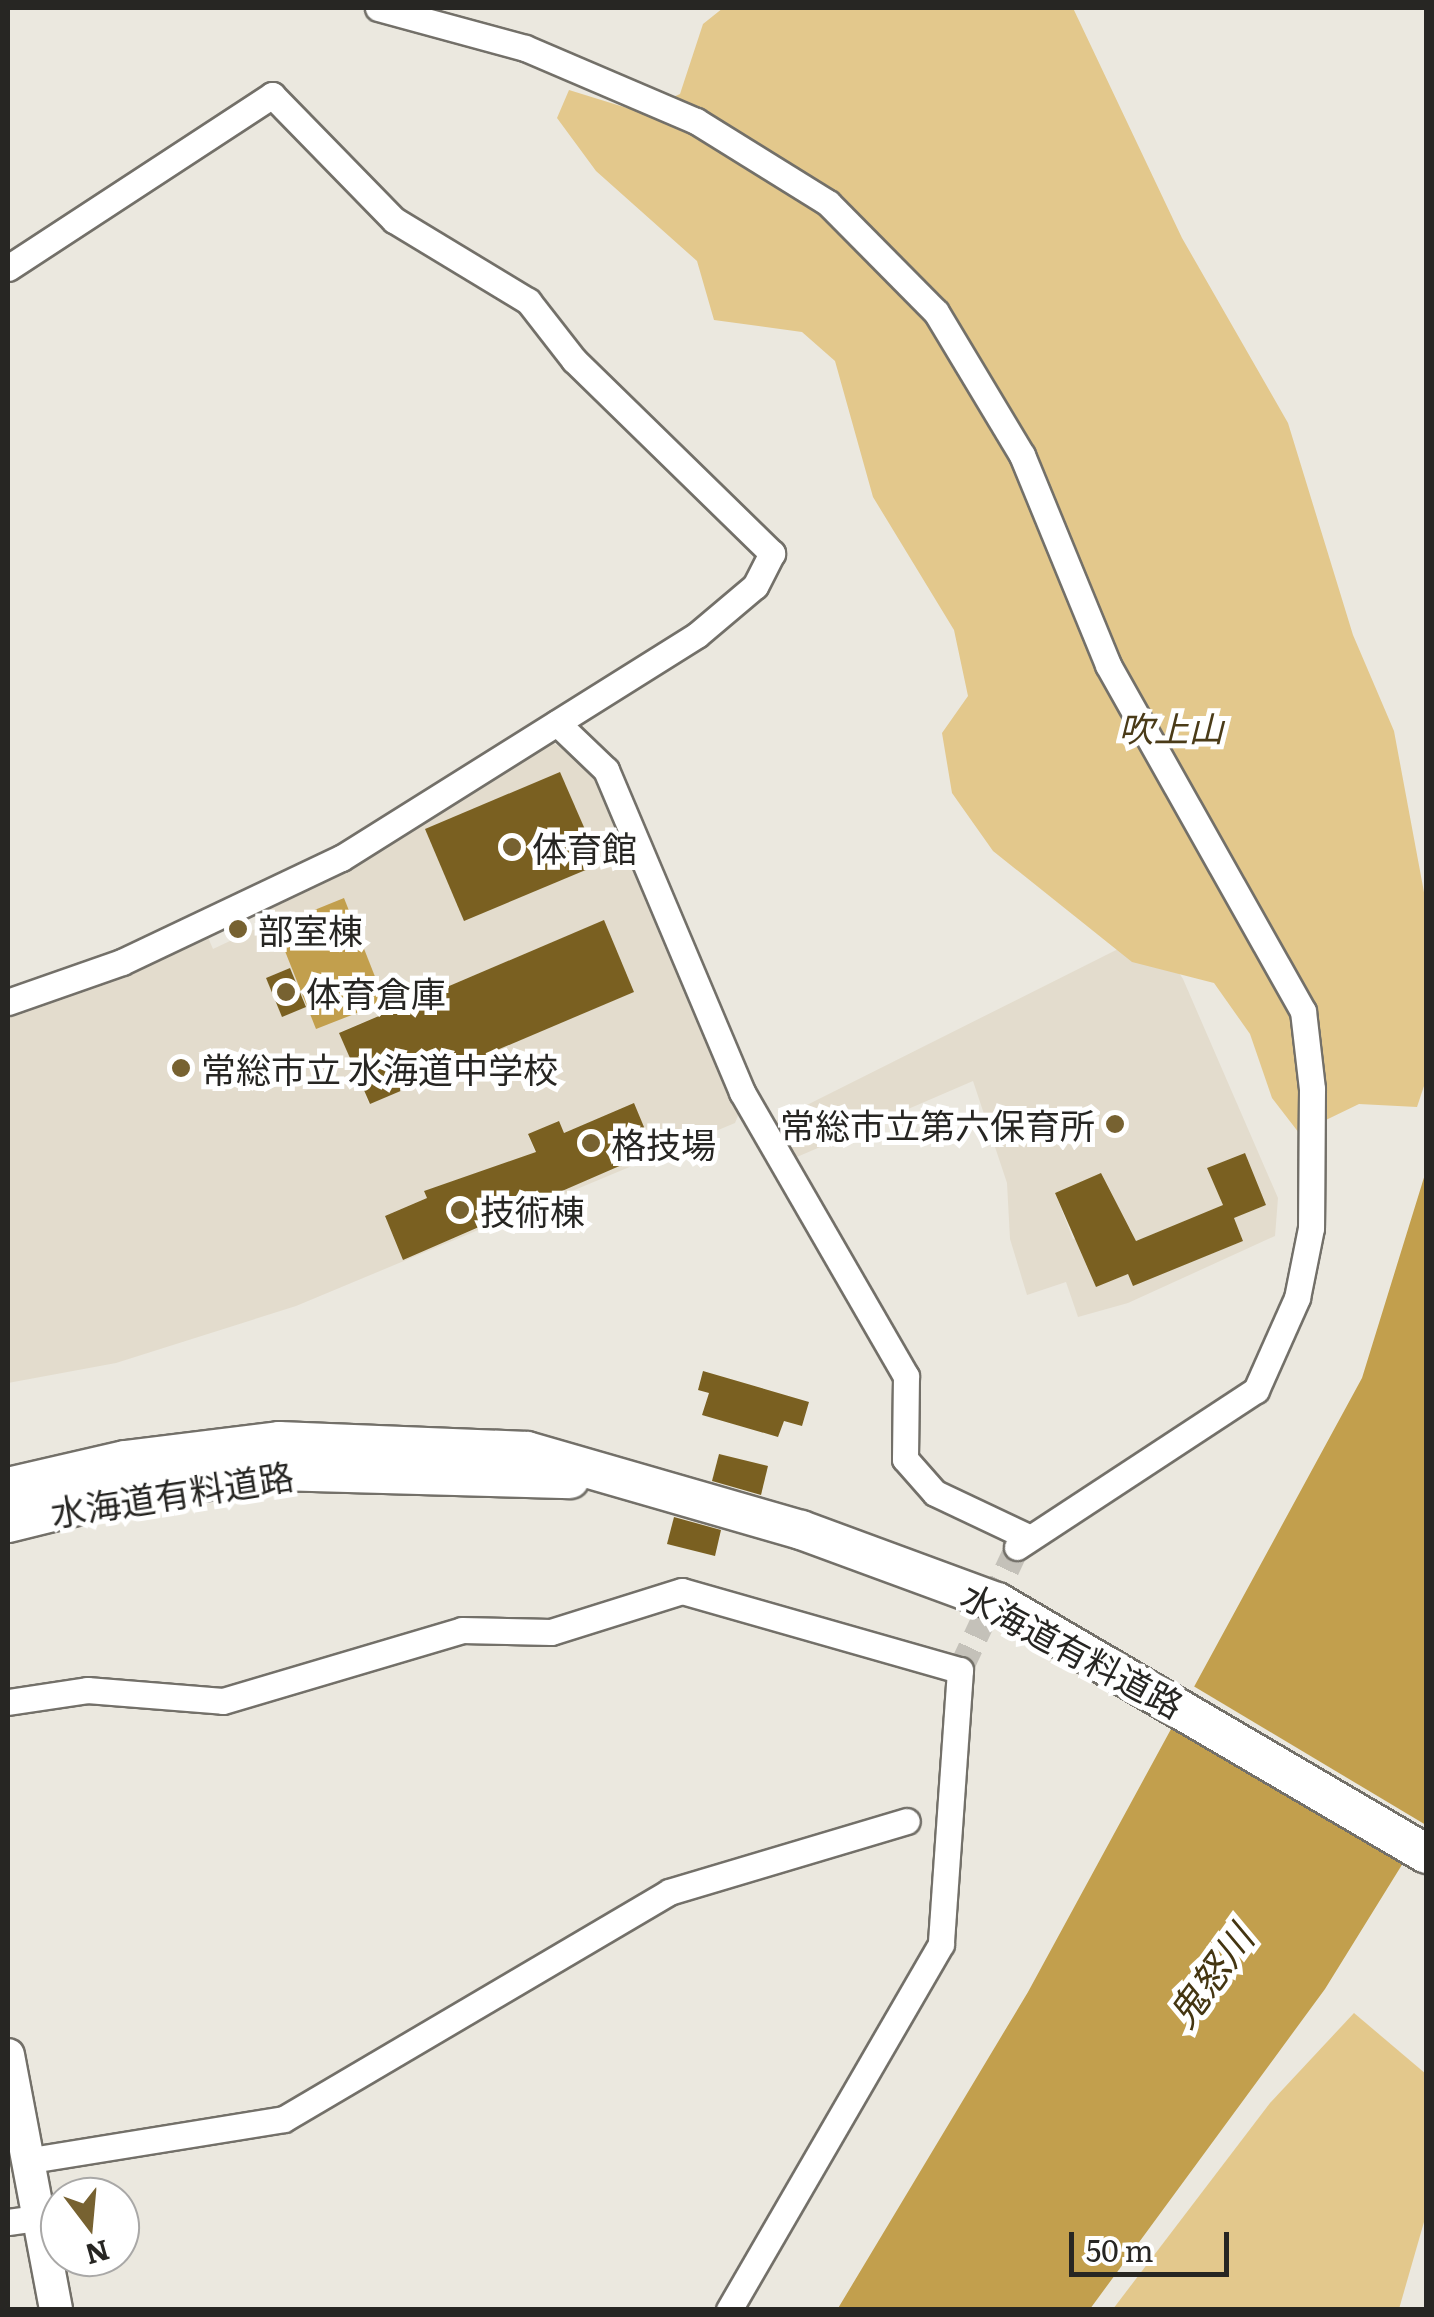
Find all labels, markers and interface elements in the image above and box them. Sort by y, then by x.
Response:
park label: 吹上山 [1119,706,1223,748]
place label: 体育館 [532,826,637,868]
marker: 体育館 [501,836,523,858]
place label: 部室棟 [258,908,363,950]
marker: 部室棟 [227,918,249,940]
place label: 体育倉庫 [306,971,446,1013]
marker: 体育倉庫 [275,981,297,1003]
place label: 常総市立 水海道中学校 [201,1047,558,1089]
marker: 常総市立 水海道中学校 [170,1057,192,1079]
place label: 常総市立第六保育所 [780,1103,1095,1145]
marker: 常総市立第六保育所 [1104,1113,1126,1135]
place label: 格技場 [611,1122,716,1164]
marker: 格技場 [580,1132,602,1154]
place label: 技術棟 [480,1189,585,1231]
marker: 技術棟 [449,1199,471,1221]
street label: 水海道有料道路 [48,1453,296,1533]
street label: 水海道有料道路 [955,1573,1191,1725]
water label: 鬼怒川 [1157,1915,1261,2035]
north arrow [40,2177,140,2277]
scale bar [1074,2212,1234,2274]
text: 50 m [1086,2227,1154,2271]
text: N [81,2230,115,2277]

